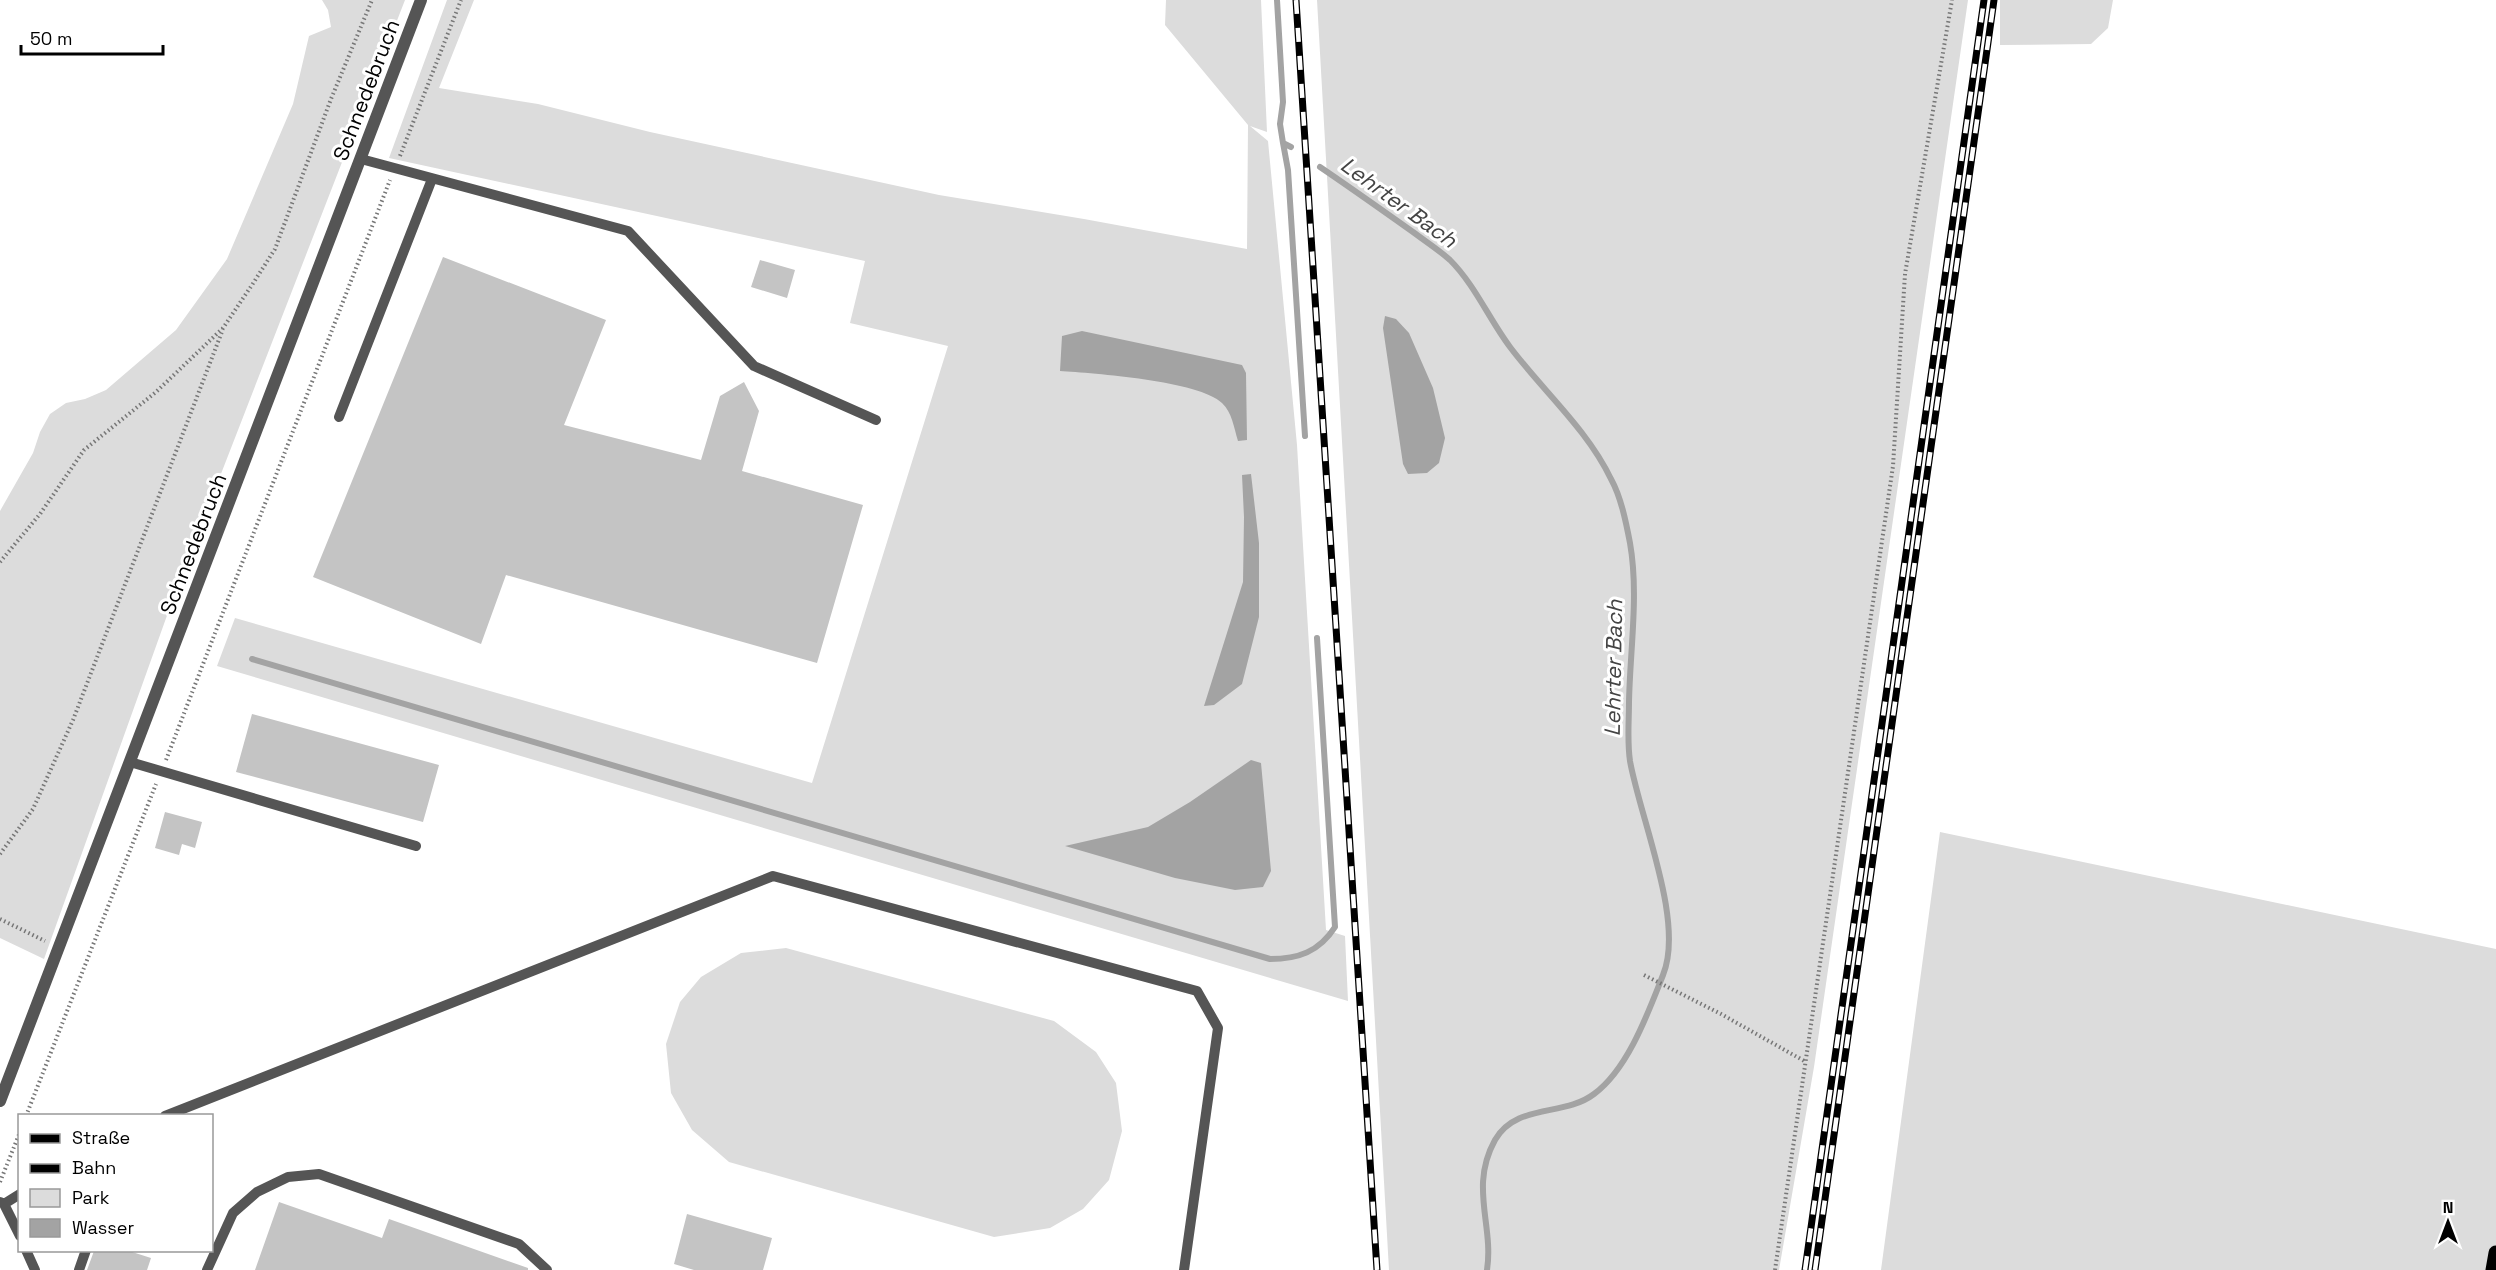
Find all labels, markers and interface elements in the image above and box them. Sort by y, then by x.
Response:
street label: Schnedebruch [327,15,405,165]
scale bar [21,18,164,56]
text: 50 m [30,27,72,50]
water label: Lehrter Bach [1335,150,1463,254]
street label: Schnedebruch [154,469,232,619]
water label: Lehrter Bach [1598,599,1628,737]
legend [18,1114,213,1252]
text: Straße [72,1126,130,1149]
text: Bahn [72,1156,116,1179]
text: Park [72,1186,110,1209]
north arrow [2418,1192,2478,1252]
text: N [2443,1197,2453,1218]
text: Wasser [72,1216,134,1239]

